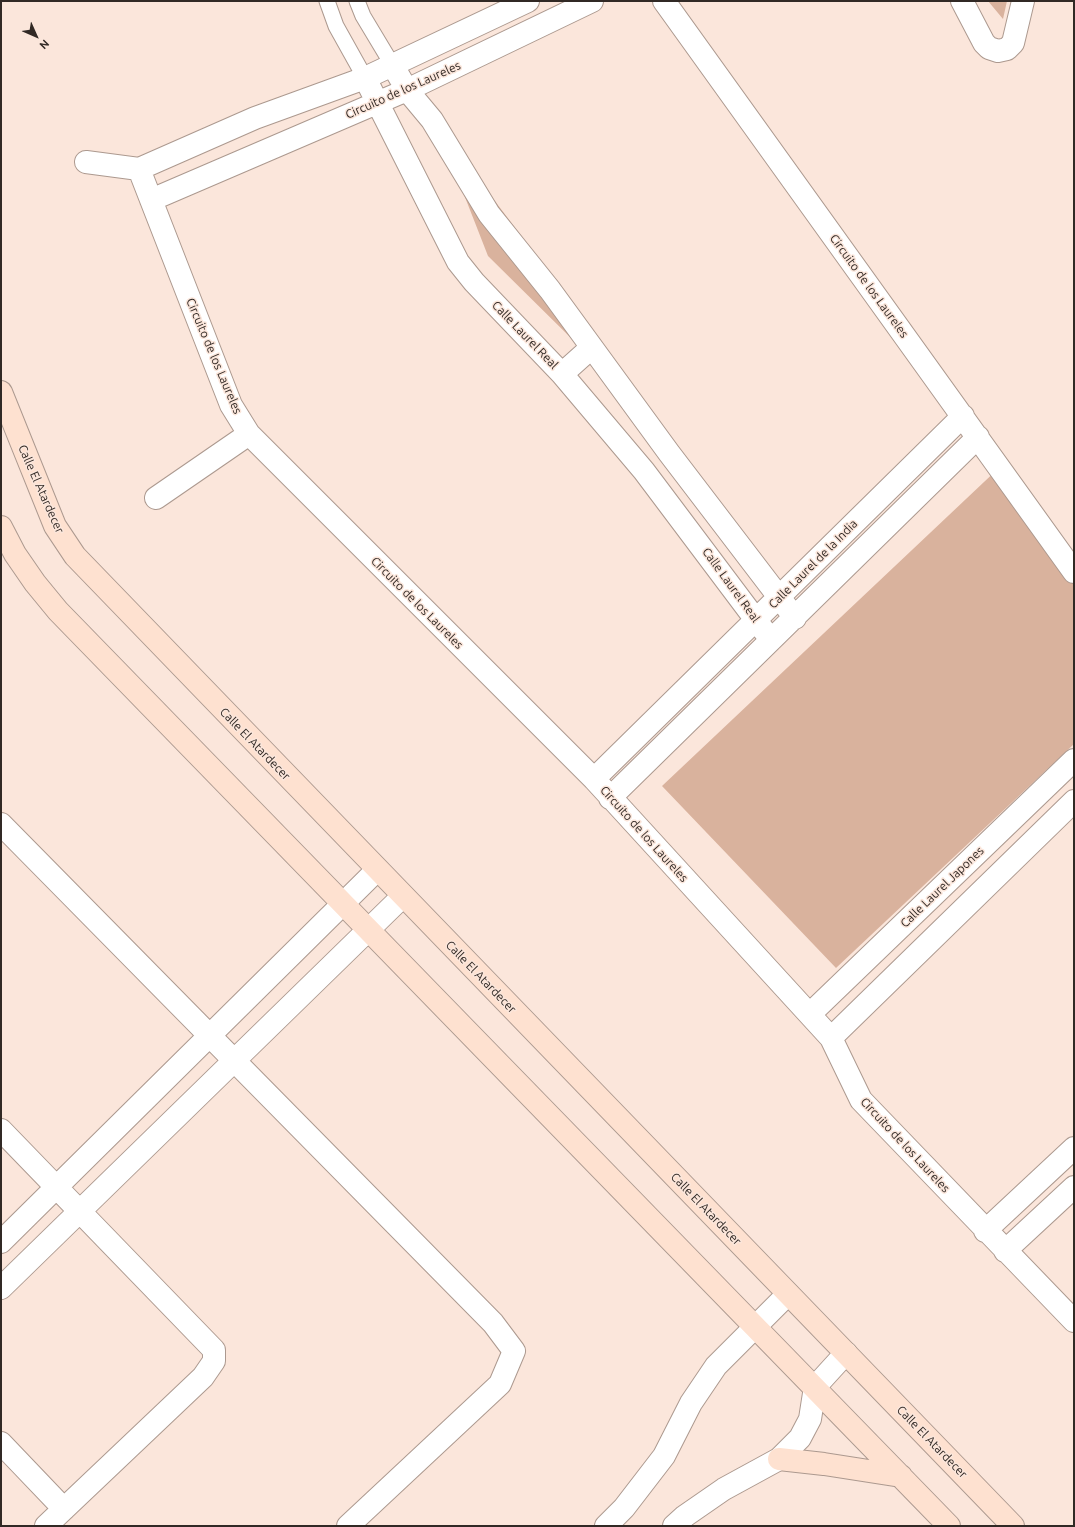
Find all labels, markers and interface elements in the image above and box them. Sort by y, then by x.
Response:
north arrow [16,16,56,56]
text: N [37,37,52,52]
street label: Circuito de los Laureles [343,58,463,122]
street label: Circuito de los Laureles [827,231,911,341]
street label: Circuito de los Laureles [183,296,245,416]
street label: Calle Laurel Real [489,298,561,372]
street label: Calle El Atardecer [15,443,67,535]
street label: Calle Laurel de la India [766,517,860,611]
street label: Calle Laurel Real [699,545,763,625]
street label: Circuito de los Laureles [368,554,466,652]
street label: Calle El Atardecer [217,705,293,783]
street label: Circuito de los Laureles [597,783,691,885]
street label: Calle Laurel Japones [897,844,987,930]
street label: Calle El Atardecer [443,938,519,1016]
street label: Circuito de los Laureles [857,1095,953,1195]
street label: Calle El Atardecer [668,1170,744,1248]
street label: Calle El Atardecer [894,1403,970,1481]

